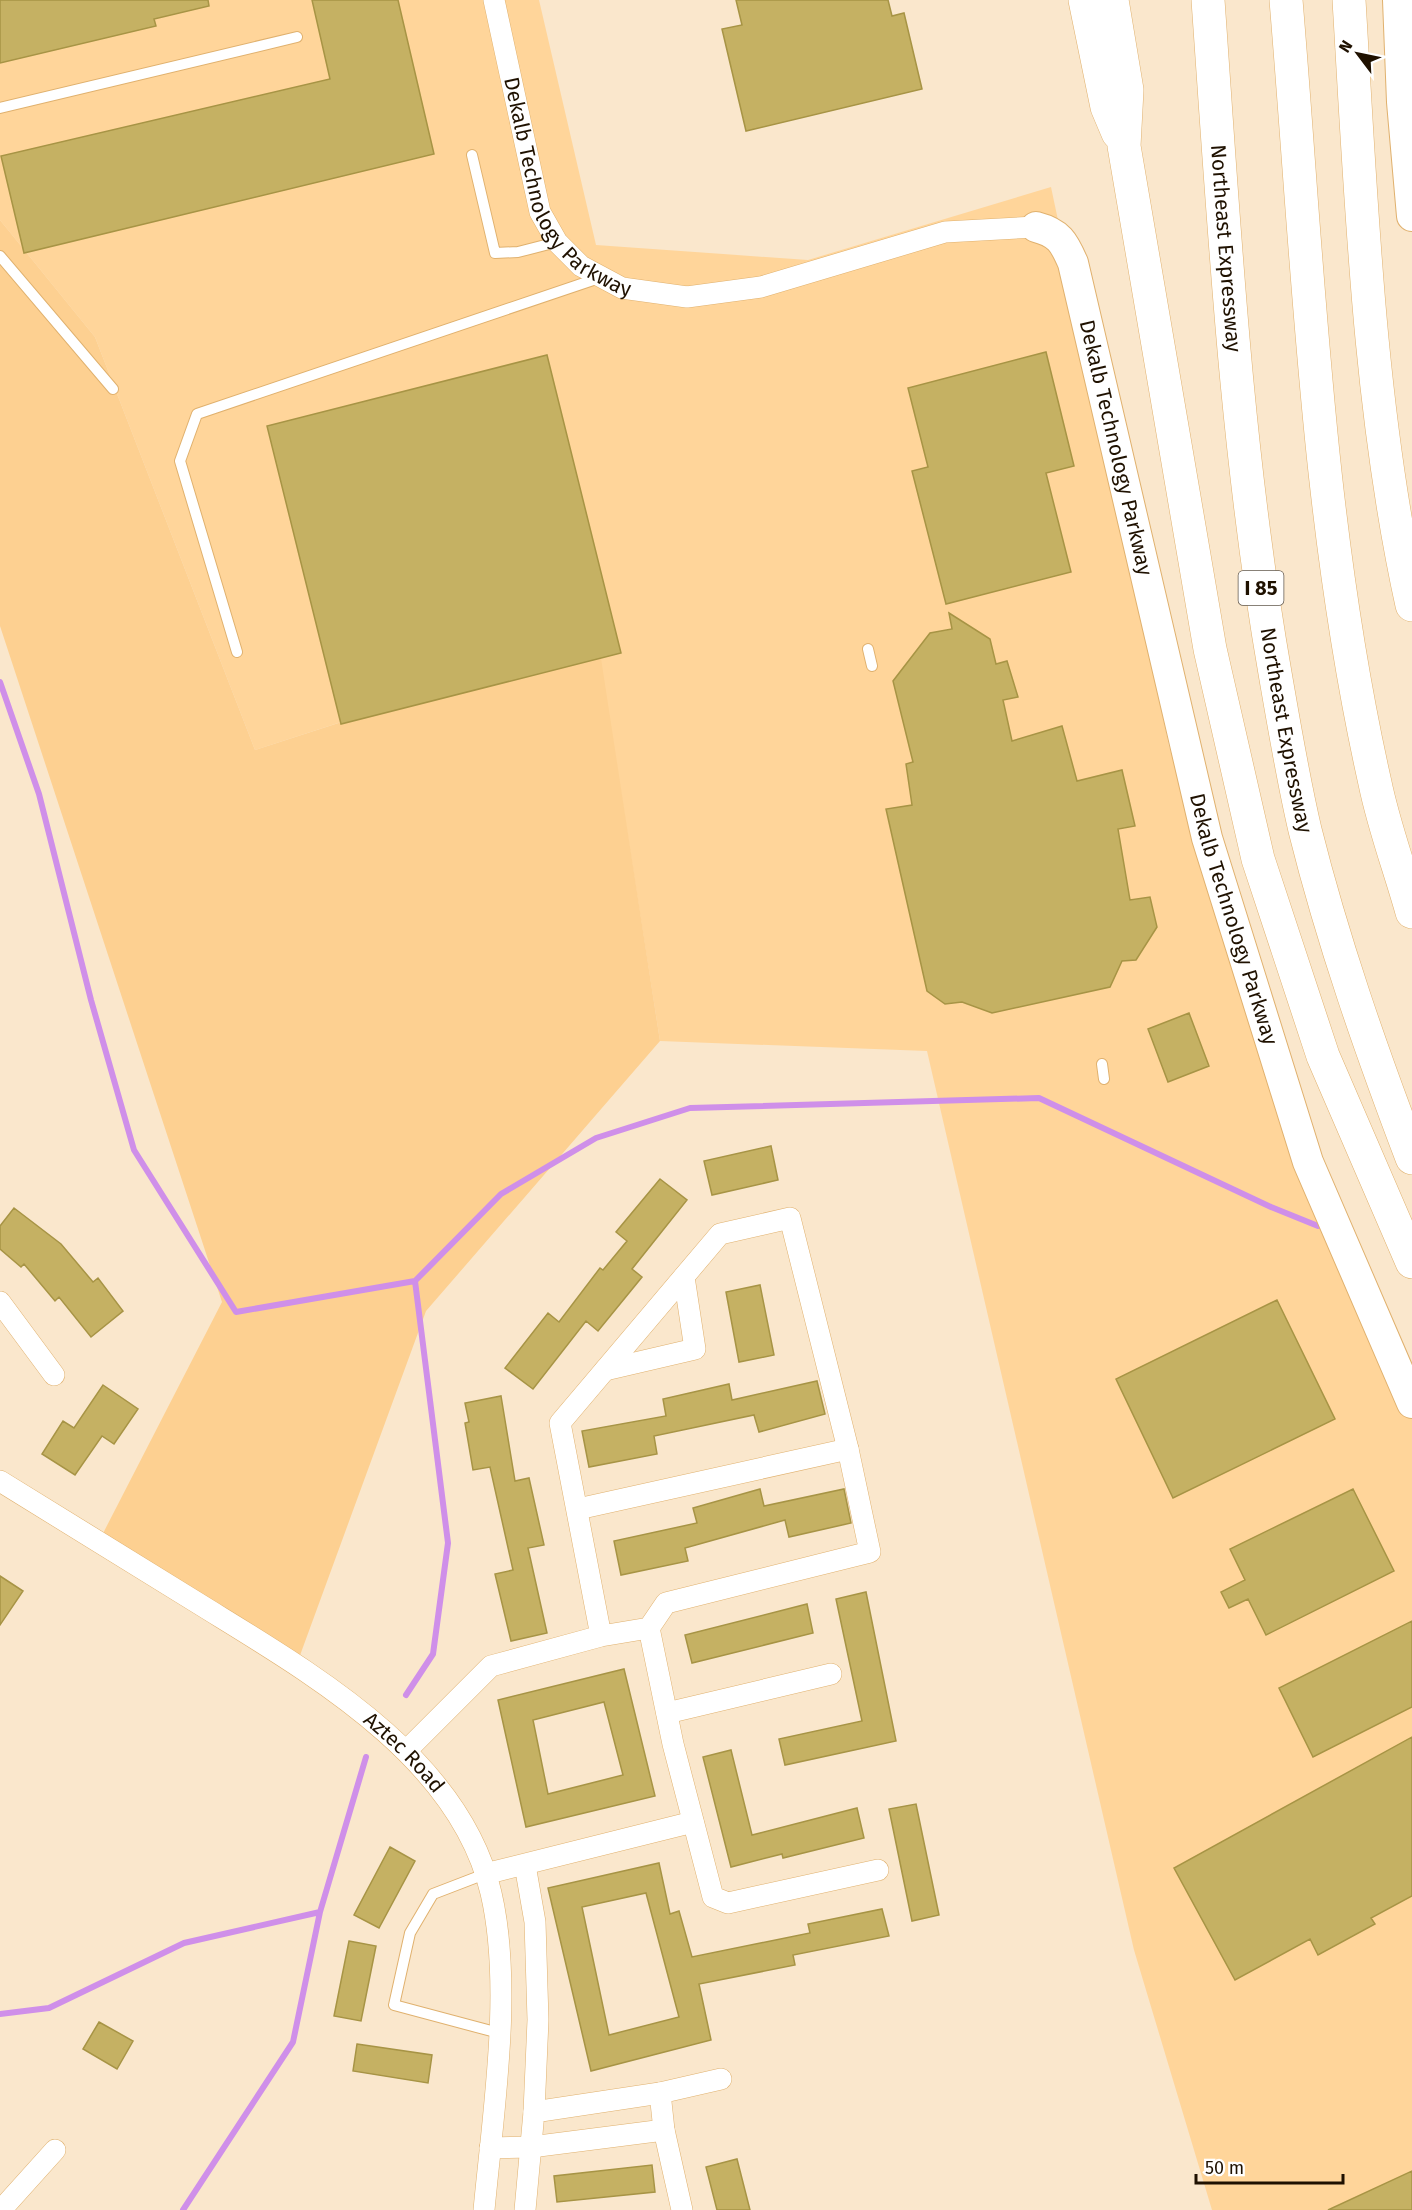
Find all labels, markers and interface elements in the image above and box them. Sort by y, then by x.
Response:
north arrow [1328,24,1388,84]
text: N [1335,37,1357,56]
street label: Dekalb Technology Parkway [498,75,633,302]
street label: Northeast Expressway [1205,144,1247,354]
street label: Dekalb Technology Parkway [1074,317,1159,579]
road number: I 85 [1238,571,1284,605]
street label: Northeast Expressway [1255,626,1318,836]
street label: Dekalb Technology Parkway [1184,791,1284,1049]
street label: Aztec Road [358,1706,450,1798]
scale bar [1196,2147,1343,2185]
text: 50 m [1205,2157,1244,2179]

